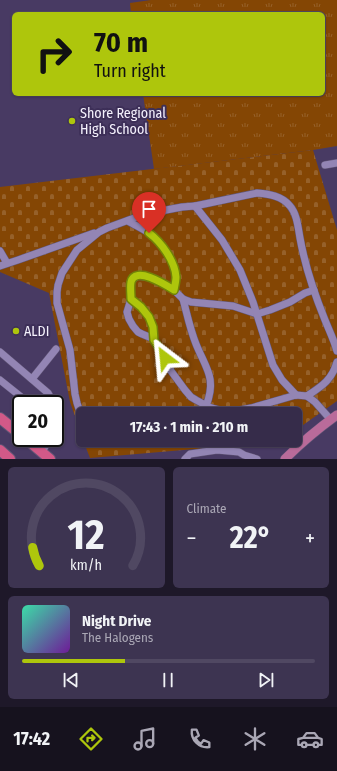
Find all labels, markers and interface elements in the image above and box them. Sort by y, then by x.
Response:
text: 70 m [94,26,148,59]
icon: right [28,28,80,80]
text: Turn right [94,60,166,82]
place label: Shore Regional High School [80,105,166,138]
marker: Shore Regional High School [67,116,77,126]
pin [132,192,166,233]
icon: arrive [138,198,160,220]
place label: ALDI [24,323,49,340]
marker: ALDI [11,326,21,336]
position arrow [144,337,186,379]
speed limit sign: 20 [12,395,64,447]
text: 17:43 · 1 min · 210 m [130,418,248,436]
text: Climate [187,501,227,516]
text: 12 [68,509,105,559]
text: 22° [230,520,272,556]
text: − [187,525,196,552]
text: + [305,525,315,552]
text: km/h [70,556,102,573]
text: Night Drive [82,612,151,630]
text: The Halogens [82,630,153,645]
icon: previous [60,669,82,691]
icon: pause [157,669,179,691]
icon: next [255,669,277,691]
icon: directions [77,725,105,753]
icon: music [131,725,159,753]
icon: phone [186,725,214,753]
icon: climate [241,725,269,753]
icon: car [296,725,324,753]
text: 17:42 [13,728,50,750]

